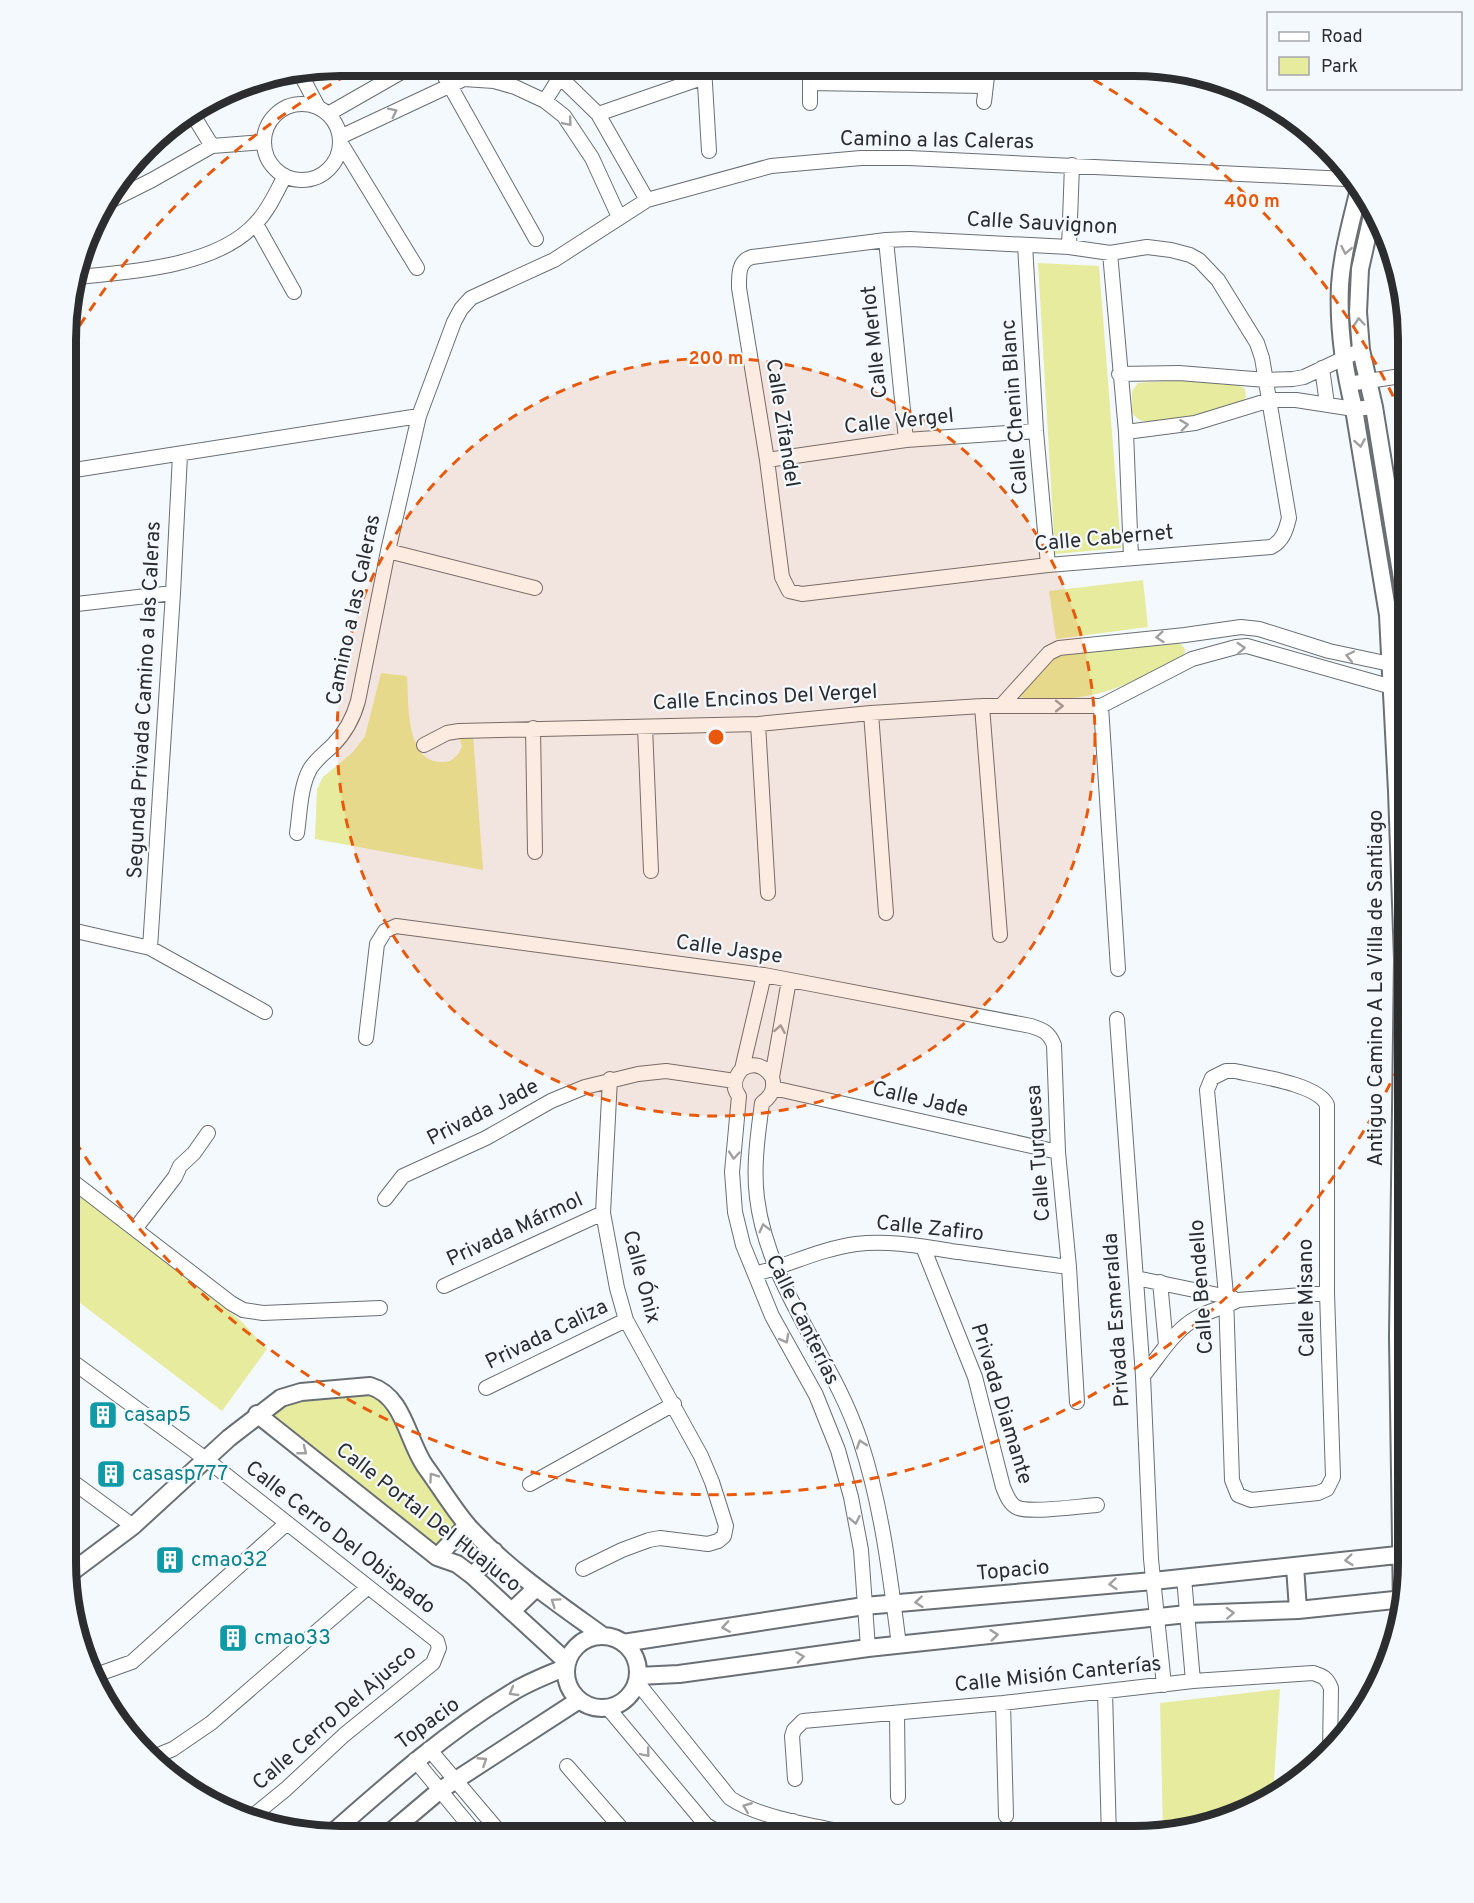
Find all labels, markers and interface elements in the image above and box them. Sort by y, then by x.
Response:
legend [1267,12,1462,90]
text: Road [1321,26,1363,49]
text: Park [1321,56,1358,79]
one-way arrow [386,107,397,119]
one-way arrow [561,115,572,126]
street label: Camino a las Caleras [840,126,1034,156]
text: 400 m [1224,191,1280,214]
street label: Calle Sauvignon [966,207,1118,241]
one-way arrow [1340,245,1353,255]
street label: Calle Merlot [856,284,894,400]
one-way arrow [1352,317,1365,326]
street label: Calle Chenin Blanc [995,318,1035,496]
text: 200 m [688,348,744,371]
street label: Calle Zifandel [759,357,805,489]
street label: Calle Vergel [843,403,955,441]
one-way arrow [1179,419,1188,431]
one-way arrow [1353,438,1366,448]
street label: Camino a las Caleras [321,512,387,708]
street label: Calle Cabernet [1033,519,1175,559]
street label: Segunda Privada Camino a las Caleras [122,520,168,880]
one-way arrow [1155,631,1164,644]
one-way arrow [1237,642,1246,655]
one-way arrow [1345,650,1355,663]
street label: Calle Encinos Del Vergel [652,679,878,717]
one-way arrow [1055,700,1064,712]
centre of rings [706,727,726,747]
street label: Antiguo Camino A La Villa de Santiago [1363,809,1390,1167]
street label: Calle Jaspe [674,929,784,971]
one-way arrow [774,1024,786,1033]
street label: Privada Jade [423,1073,543,1153]
street label: Calle Jade [869,1076,971,1124]
street label: Calle Turquesa [1021,1084,1057,1222]
one-way arrow [728,1150,741,1159]
street label: Privada Mármol [442,1187,588,1273]
street label: Calle Zafiro [875,1210,985,1248]
street label: Calle Bendello [1184,1219,1220,1355]
one-way arrow [759,1224,772,1234]
street label: Calle Ónix [616,1227,667,1327]
street label: Privada Esmeralda [1097,1232,1137,1408]
street label: Calle Misano [1292,1238,1322,1358]
street label: Calle Canterías [759,1250,845,1390]
street label: Privada Caliza [481,1294,613,1376]
street label: Privada Diamante [964,1320,1038,1488]
one-way arrow [778,1333,789,1344]
building icon: casap5 [87,1399,119,1431]
place label: casap5 [124,1402,191,1429]
street label: Calle Portal Del Huajuco [330,1437,526,1599]
one-way arrow [856,1439,868,1450]
one-way arrow [296,1443,307,1454]
street label: Calle Cerro Del Obispado [239,1455,441,1621]
building icon: casasp777 [95,1458,127,1490]
place label: casasp777 [132,1461,228,1488]
one-way arrow [429,1473,440,1484]
one-way arrow [848,1515,861,1525]
building icon: cmao32 [154,1544,186,1576]
place label: cmao32 [191,1547,268,1574]
one-way arrow [1345,1553,1354,1566]
street label: Topacio [975,1554,1051,1588]
one-way arrow [1109,1578,1118,1591]
one-way arrow [915,1595,924,1608]
one-way arrow [551,1598,562,1609]
one-way arrow [1225,1606,1234,1619]
one-way arrow [721,1621,731,1633]
building icon: cmao33 [217,1622,249,1654]
place label: cmao33 [254,1625,331,1652]
one-way arrow [989,1629,998,1642]
street label: Calle Cerro Del Ajusco [247,1639,423,1797]
street label: Calle Misión Canterías [953,1651,1163,1699]
one-way arrow [795,1652,805,1664]
one-way arrow [509,1685,519,1697]
street label: Topacio [391,1692,465,1756]
one-way arrow [638,1746,649,1757]
one-way arrow [477,1758,488,1769]
one-way arrow [742,1802,753,1814]

